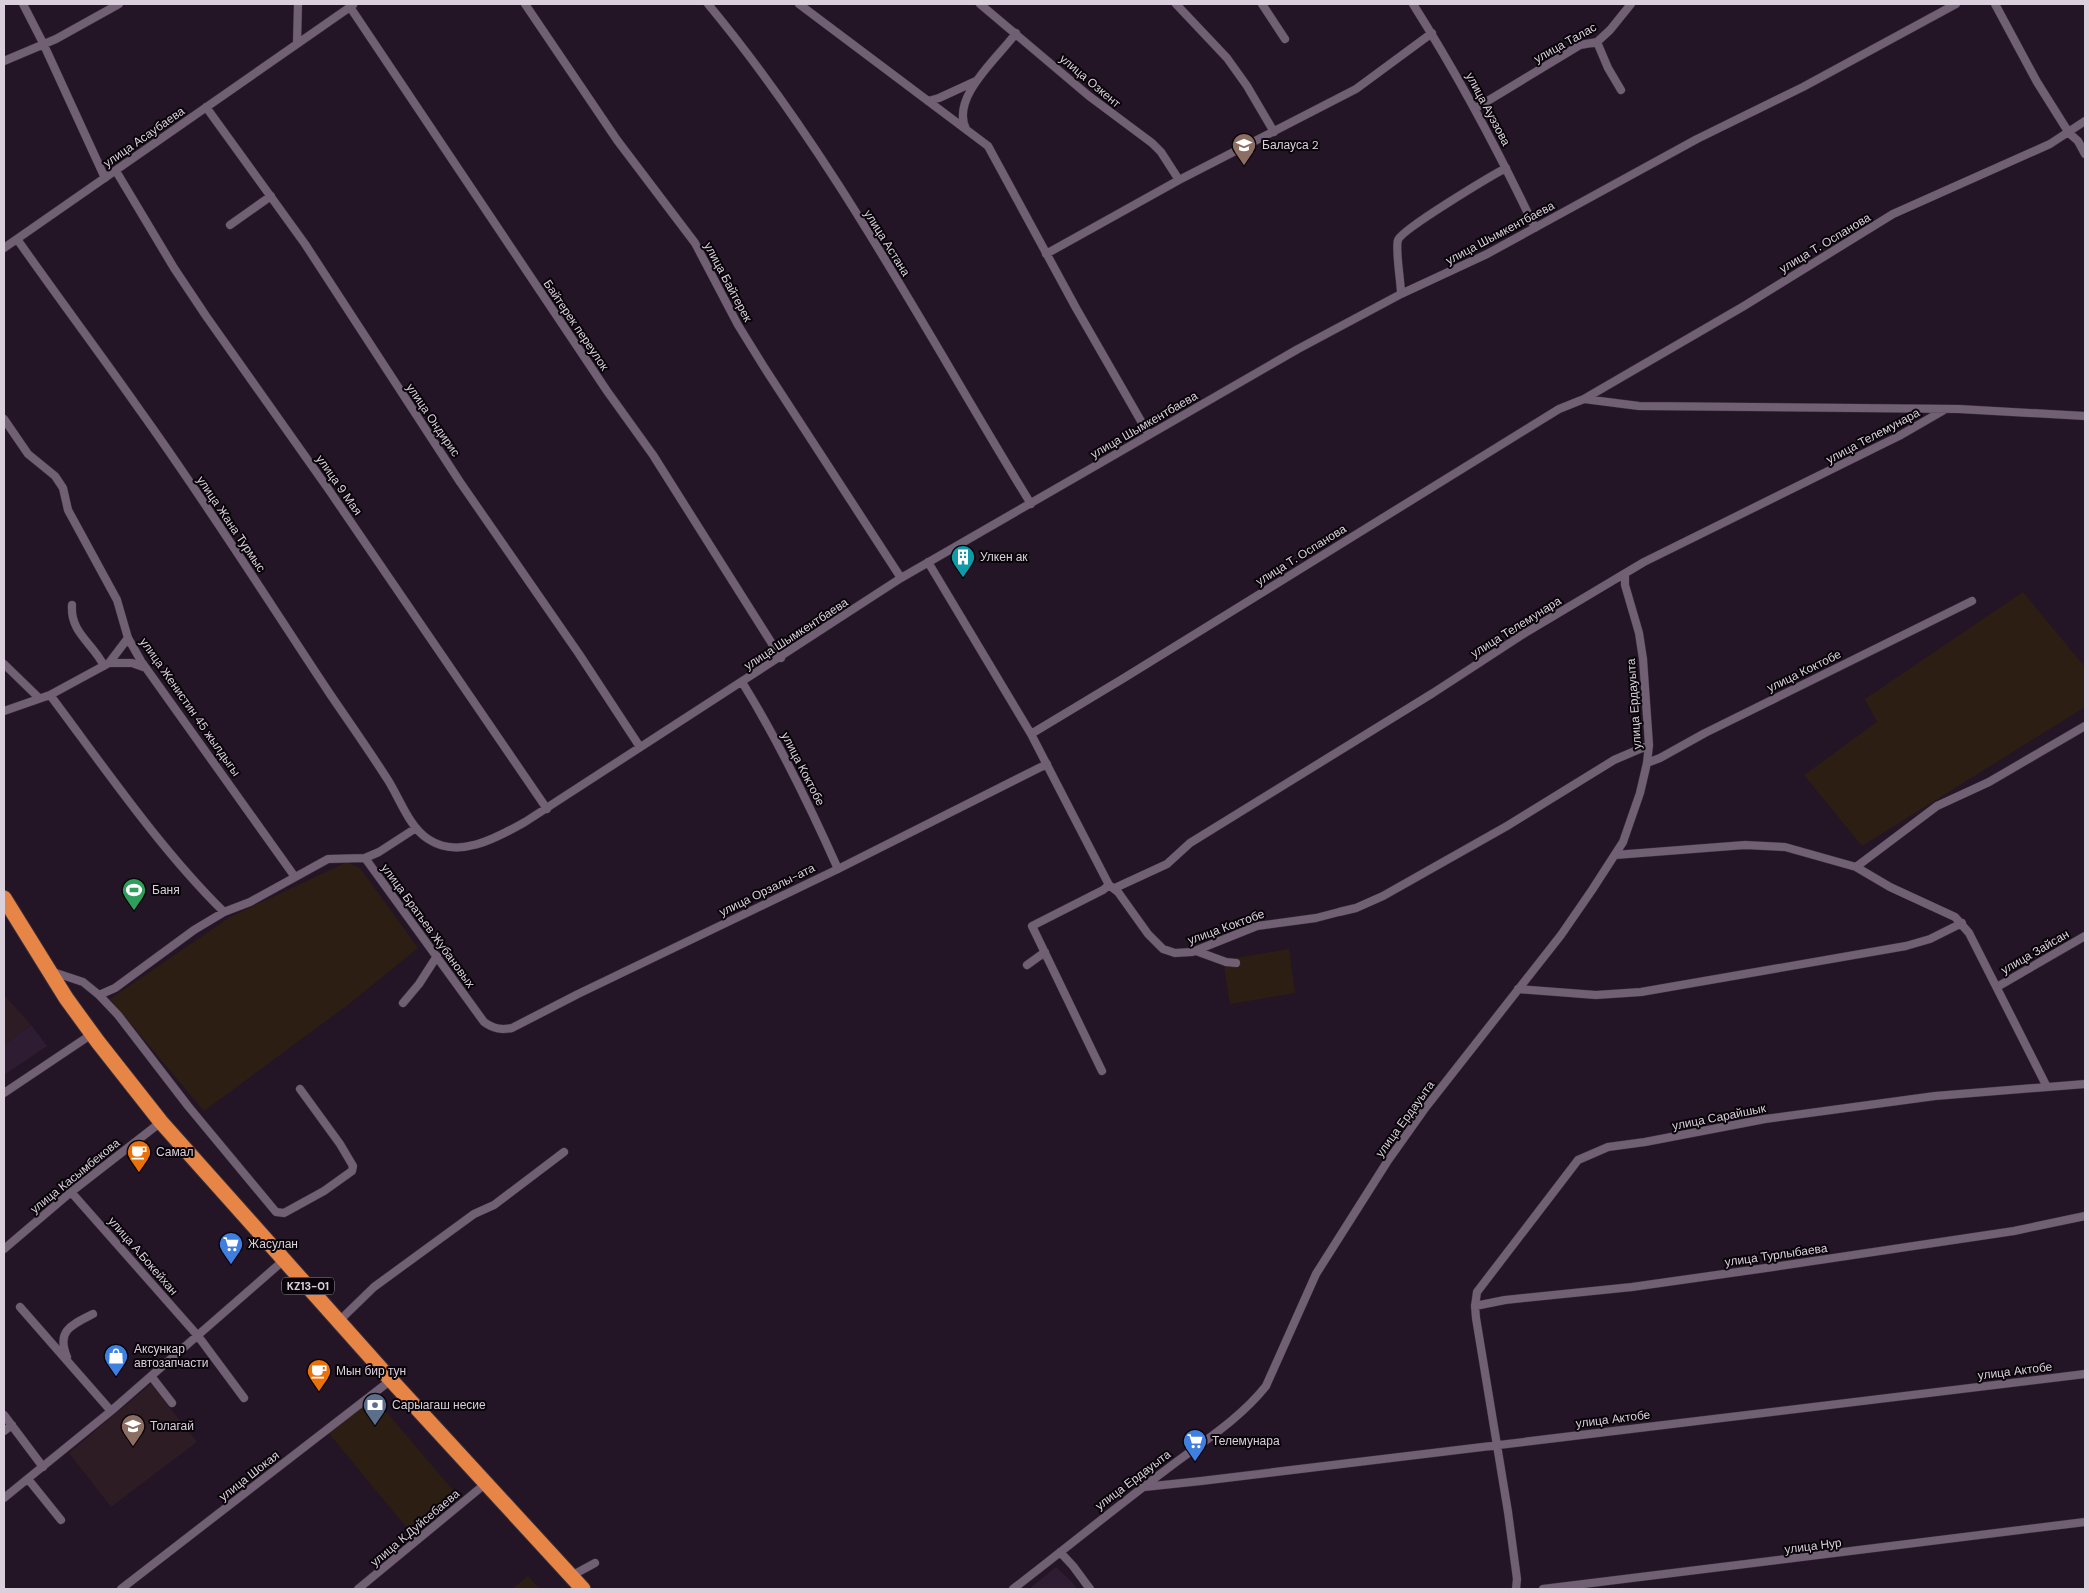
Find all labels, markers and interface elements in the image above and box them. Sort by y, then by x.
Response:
street label: улица Талас [1531,19,1599,67]
street label: улица Озкент [1056,51,1124,112]
street label: улица Ауэзова [1462,70,1514,149]
street label: улица Асаубаева [100,103,188,171]
school or university icon: Балауса 2 [1231,132,1257,166]
place label: Балауса 2 [1262,137,1319,153]
street label: улица Шымкентбаева [1443,197,1557,268]
street label: улица Астана [860,207,914,280]
street label: улица Т. Оспанова [1776,209,1874,277]
street label: улица Байтерек [700,239,756,325]
street label: Байтерек переулок [540,276,613,374]
street label: улица Ондирис [403,380,463,460]
street label: улица Шымкентбаева [1088,388,1201,462]
street label: улица Телемунара [1823,404,1923,467]
street label: улица 9 Мая [312,452,366,518]
street label: улица Жана Турмыс [193,473,269,575]
street label: улица Т. Оспанова [1253,521,1350,589]
building icon: Улкен ак [950,544,976,578]
place label: Улкен ак [980,549,1028,565]
street label: улица Телемунара [1468,593,1565,661]
street label: улица Шымкентбаева [741,594,851,674]
street label: улица Женистин 45 жылдыгы [136,635,244,779]
street label: улица Коктобе [1764,646,1844,696]
street label: улица Ердауыта [1623,658,1645,750]
street label: улица Коктобе [778,729,829,809]
street label: улица Орзалы-ата [716,860,818,920]
street label: улица Братьев Жубановых [378,861,478,991]
sports icon: Баня [121,877,147,911]
place label: Баня [152,882,180,898]
street label: улица Коктобе [1185,906,1267,948]
street label: улица Зайсан [1998,926,2072,978]
street label: улица Ердауыта [1372,1077,1438,1160]
street label: улица Сарайшык [1671,1100,1768,1134]
street label: улица Касымбекова [27,1135,123,1217]
cafe icon: Самал [126,1139,152,1173]
place label: Самал [156,1144,193,1160]
street label: улица А.Бокейхан [104,1213,182,1299]
supermarket icon: Жасулан [218,1231,244,1265]
place label: Жасулан [248,1236,298,1252]
street label: улица Турлыбаева [1724,1240,1829,1270]
road number: KZ13-01 [282,1278,334,1294]
place label: Аксункар автозапчасти [134,1341,208,1371]
shop icon: Аксункар автозапчасти [103,1343,129,1377]
cafe icon: Мын бир тун [306,1358,332,1392]
street label: улица Актобе [1977,1358,2054,1384]
place label: Мын бир тун [336,1363,406,1379]
bank icon: Сарыагаш несие [362,1392,388,1426]
place label: Сарыагаш несие [392,1397,486,1413]
street label: улица Актобе [1575,1406,1652,1432]
school or university icon: Толагай [120,1413,146,1447]
place label: Толагай [150,1418,194,1434]
supermarket icon: Телемунара [1182,1428,1208,1462]
place label: Телемунара [1212,1433,1280,1449]
street label: улица Ердауыта [1092,1446,1174,1514]
street label: улица Шокая [215,1447,283,1505]
street label: улица К.Дуйсебаева [367,1486,463,1570]
street label: улица Нур [1784,1535,1843,1557]

